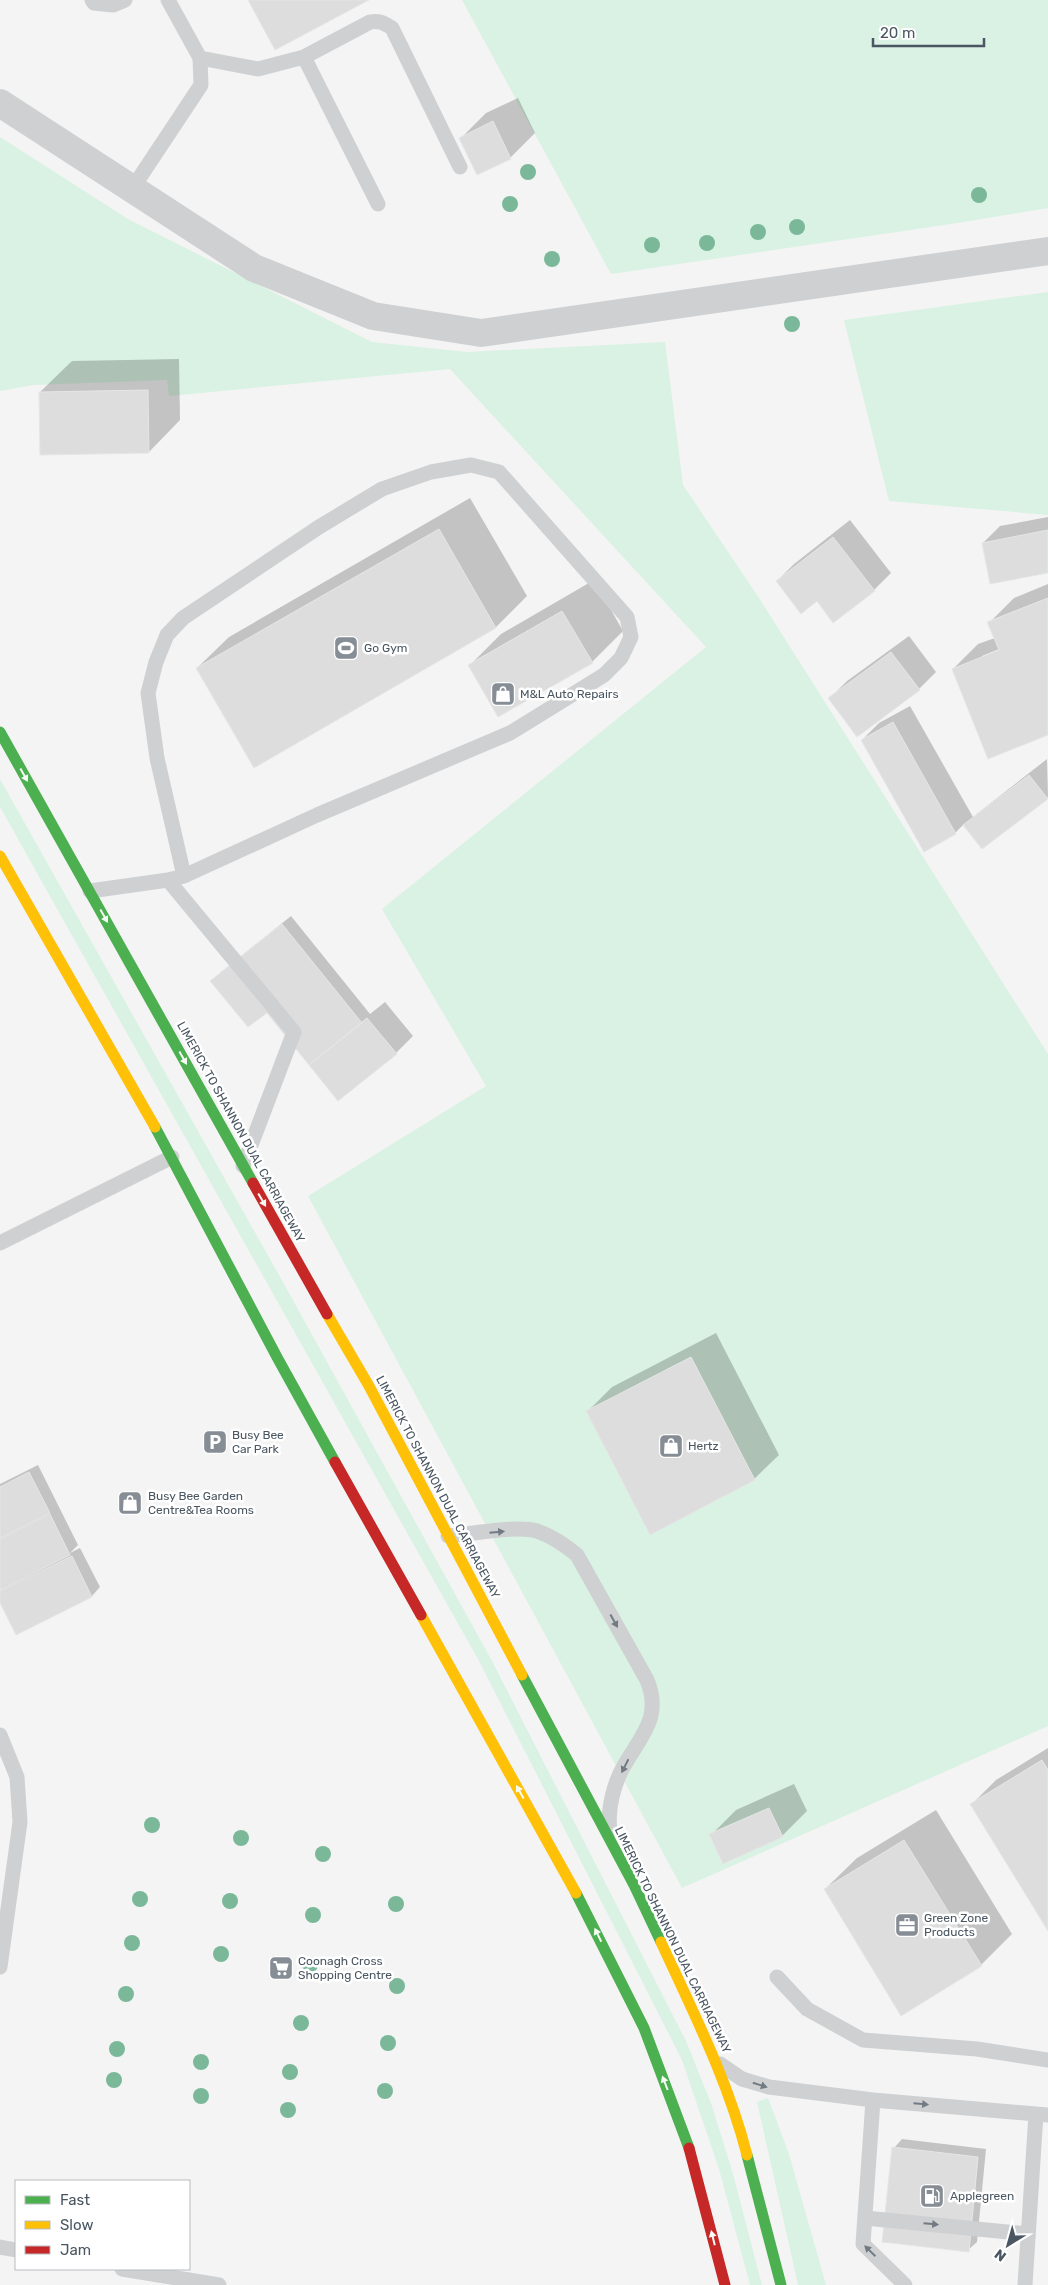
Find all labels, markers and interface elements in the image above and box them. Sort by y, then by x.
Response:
scale bar [873,15,984,47]
text: 20 m [880,24,915,42]
sports icon: Go Gym [333,635,359,661]
place label: Go Gym [364,641,407,655]
shop icon: M&L Auto Repairs [490,681,516,707]
place label: M&L Auto Repairs [520,687,619,701]
one-way arrow [20,767,28,782]
one-way arrow [99,910,108,923]
street label: LIMERICK TO SHANNON DUAL CARRIAGEWAY [174,1019,308,1245]
one-way arrow [179,1051,187,1066]
one-way arrow [258,1193,267,1206]
street label: LIMERICK TO SHANNON DUAL CARRIAGEWAY [373,1373,503,1601]
place label: Busy Bee Car Park [232,1428,284,1456]
parking icon: Busy Bee Car Park [202,1429,228,1455]
shop icon: Hertz [658,1433,684,1459]
place label: Hertz [688,1439,719,1453]
place label: Busy Bee Garden Centre&Tea Rooms [148,1489,254,1517]
shop icon: Busy Bee Garden Centre&Tea Rooms [117,1490,143,1516]
one-way arrow [489,1527,505,1535]
one-way arrow [609,1614,618,1627]
one-way arrow [620,1759,628,1773]
one-way arrow [516,1785,524,1800]
street label: LIMERICK TO SHANNON DUAL CARRIAGEWAY [612,1825,734,2056]
place label: Green Zone Products [924,1911,988,1939]
office icon: Green Zone Products [894,1912,920,1938]
one-way arrow [594,1928,602,1942]
place label: Coonagh Cross Shopping Centre [298,1954,392,1982]
supermarket icon: Coonagh Cross Shopping Centre [268,1955,294,1981]
one-way arrow [661,2075,669,2090]
one-way arrow [753,2081,768,2089]
one-way arrow [913,2101,929,2109]
legend [15,2180,190,2270]
fuel station icon: Applegreen [919,2183,945,2209]
place label: Applegreen [950,2189,1014,2203]
text: Fast [60,2191,90,2209]
text: Slow [60,2216,93,2234]
one-way arrow [924,2220,940,2228]
north arrow [983,2220,1033,2270]
one-way arrow [708,2230,716,2245]
text: Jam [60,2241,91,2259]
one-way arrow [865,2245,877,2257]
text: N [991,2245,1010,2265]

